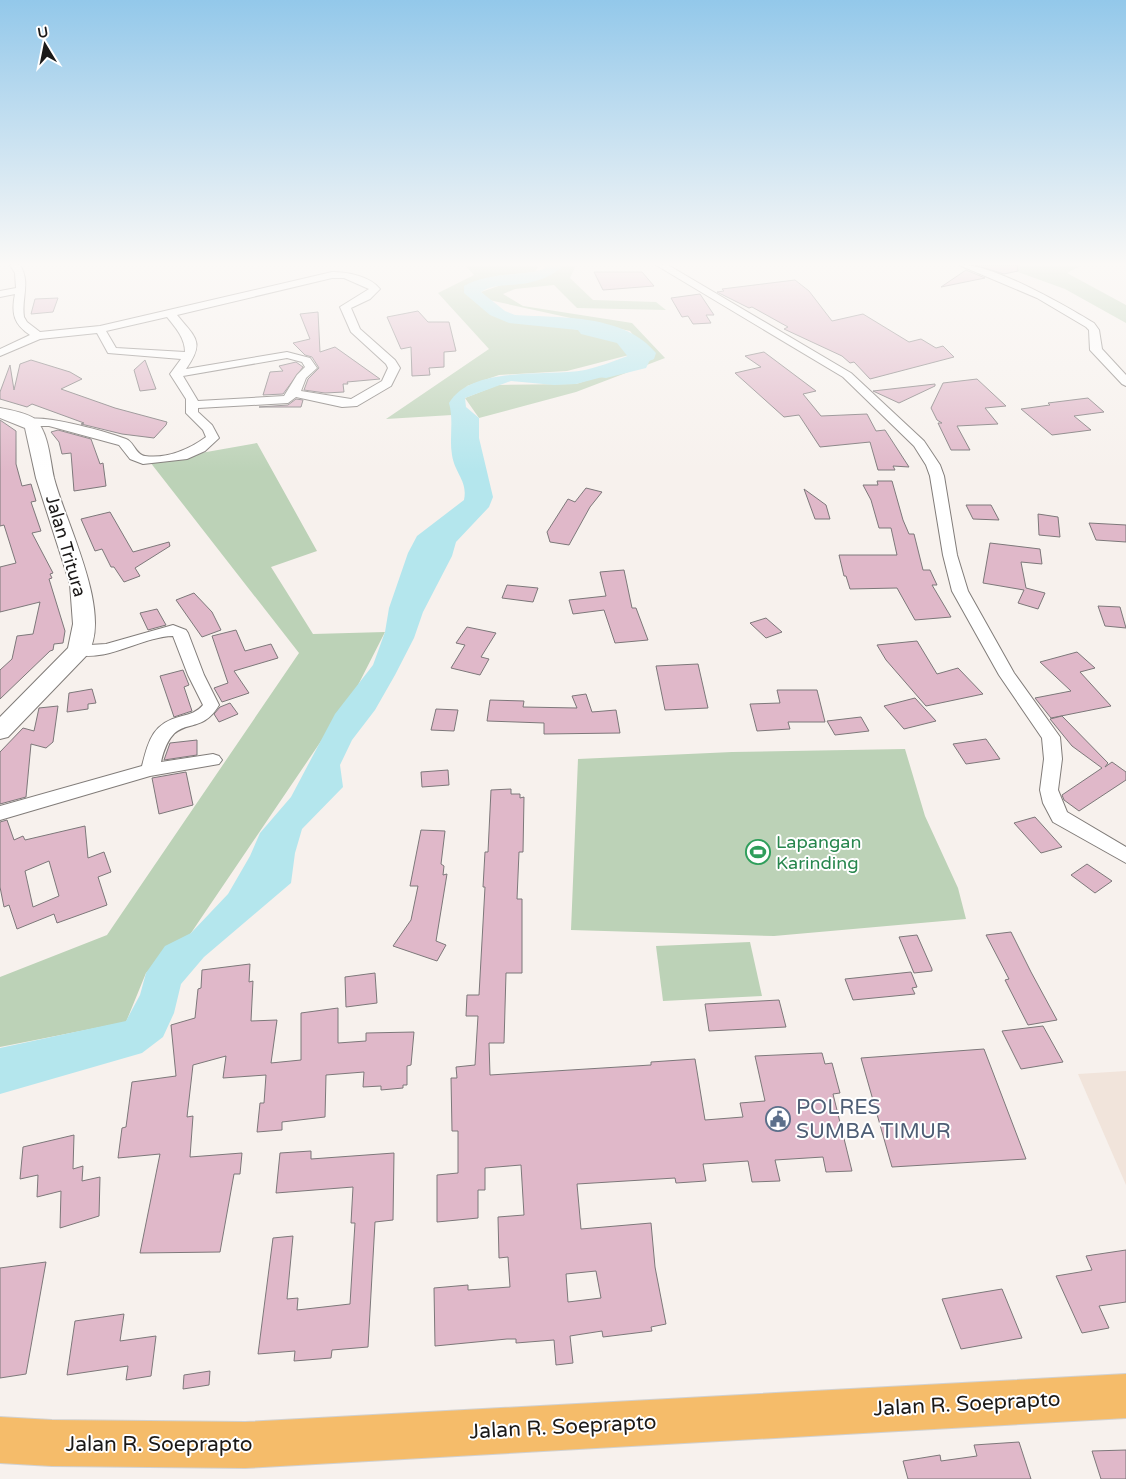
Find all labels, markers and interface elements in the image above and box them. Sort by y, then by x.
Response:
north arrow [20,20,70,70]
text: U [36,23,50,42]
street label: Jalan Tritura [41,493,91,599]
place label: Lapangan Karinding [776,831,861,874]
sports icon: Lapangan Karinding [745,839,771,865]
place label: POLRES SUMBA TIMUR [796,1095,951,1144]
public building icon: POLRES SUMBA TIMUR [765,1106,791,1132]
street label: Jalan R. Soeprapto [873,1387,1061,1421]
street label: Jalan R. Soeprapto [469,1410,657,1444]
street label: Jalan R. Soeprapto [65,1432,253,1457]

